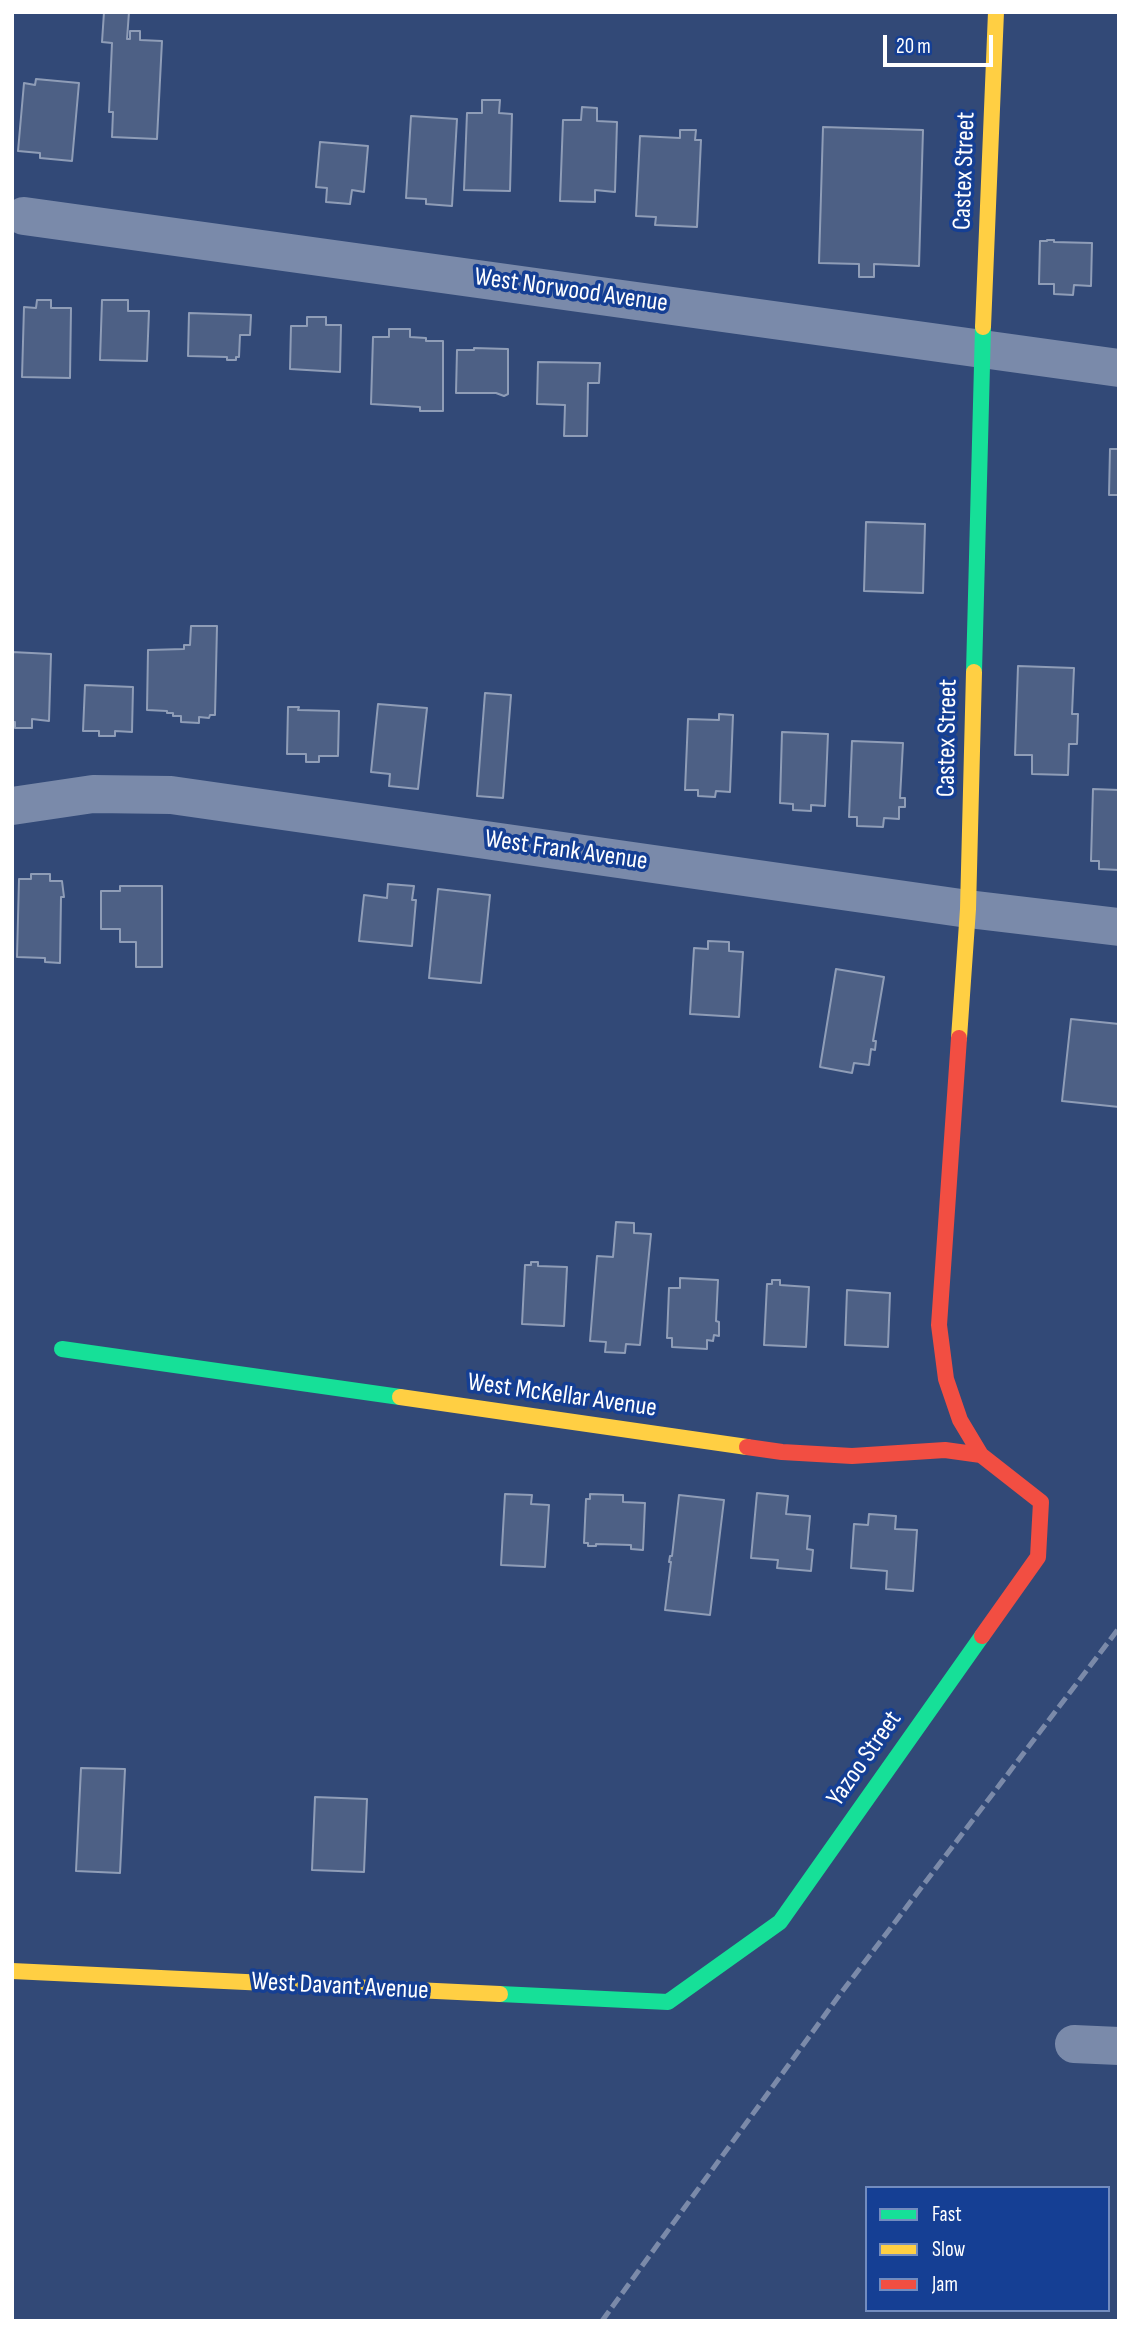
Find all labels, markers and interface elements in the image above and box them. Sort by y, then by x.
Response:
scale bar [886,21,996,65]
text: 20 m [896,34,931,59]
street label: Castex Street [947,111,983,231]
street label: West Norwood Avenue [472,262,670,320]
street label: Castex Street [931,679,965,797]
street label: West Frank Avenue [483,824,649,878]
street label: West McKellar Avenue [465,1367,659,1425]
street label: Yazoo Street [821,1705,909,1813]
street label: West Davant Avenue [251,1967,429,2007]
legend [865,2186,1110,2312]
text: Fast [932,2202,962,2227]
text: Slow [932,2237,965,2262]
text: Jam [932,2272,958,2297]

